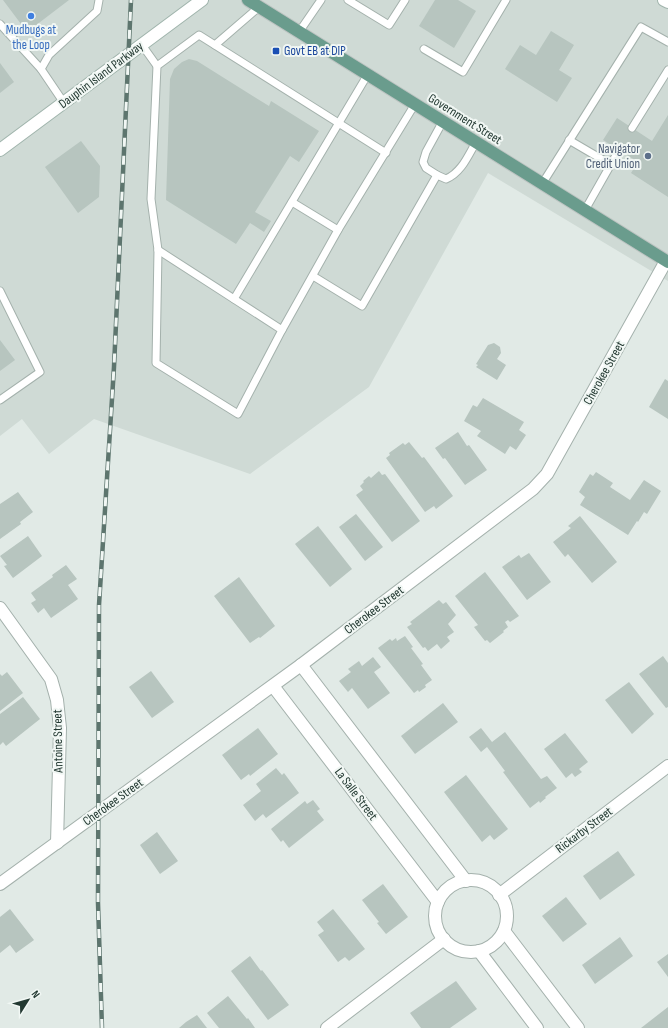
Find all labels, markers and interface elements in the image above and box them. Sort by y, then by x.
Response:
marker: Mudbugs at the Loop [26,11,36,21]
place label: Mudbugs at the Loop [6,22,56,53]
street label: Dauphin Island Parkway [56,38,146,112]
place label: Govt EB at DIP [284,43,346,59]
marker: Govt EB at DIP [271,46,281,56]
street label: Government Street [425,90,505,148]
place label: Navigator Credit Union [586,141,640,172]
marker: Navigator Credit Union [643,151,653,161]
street label: Cherokee Street [580,338,628,408]
street label: Cherokee Street [341,582,407,638]
street label: Antoine Street [49,709,67,774]
street label: La Salle Street [331,764,381,824]
street label: Cherokee Street [80,775,146,829]
street label: Rickarby Street [552,803,616,857]
north arrow [8,980,48,1020]
text: N [29,988,43,1001]

